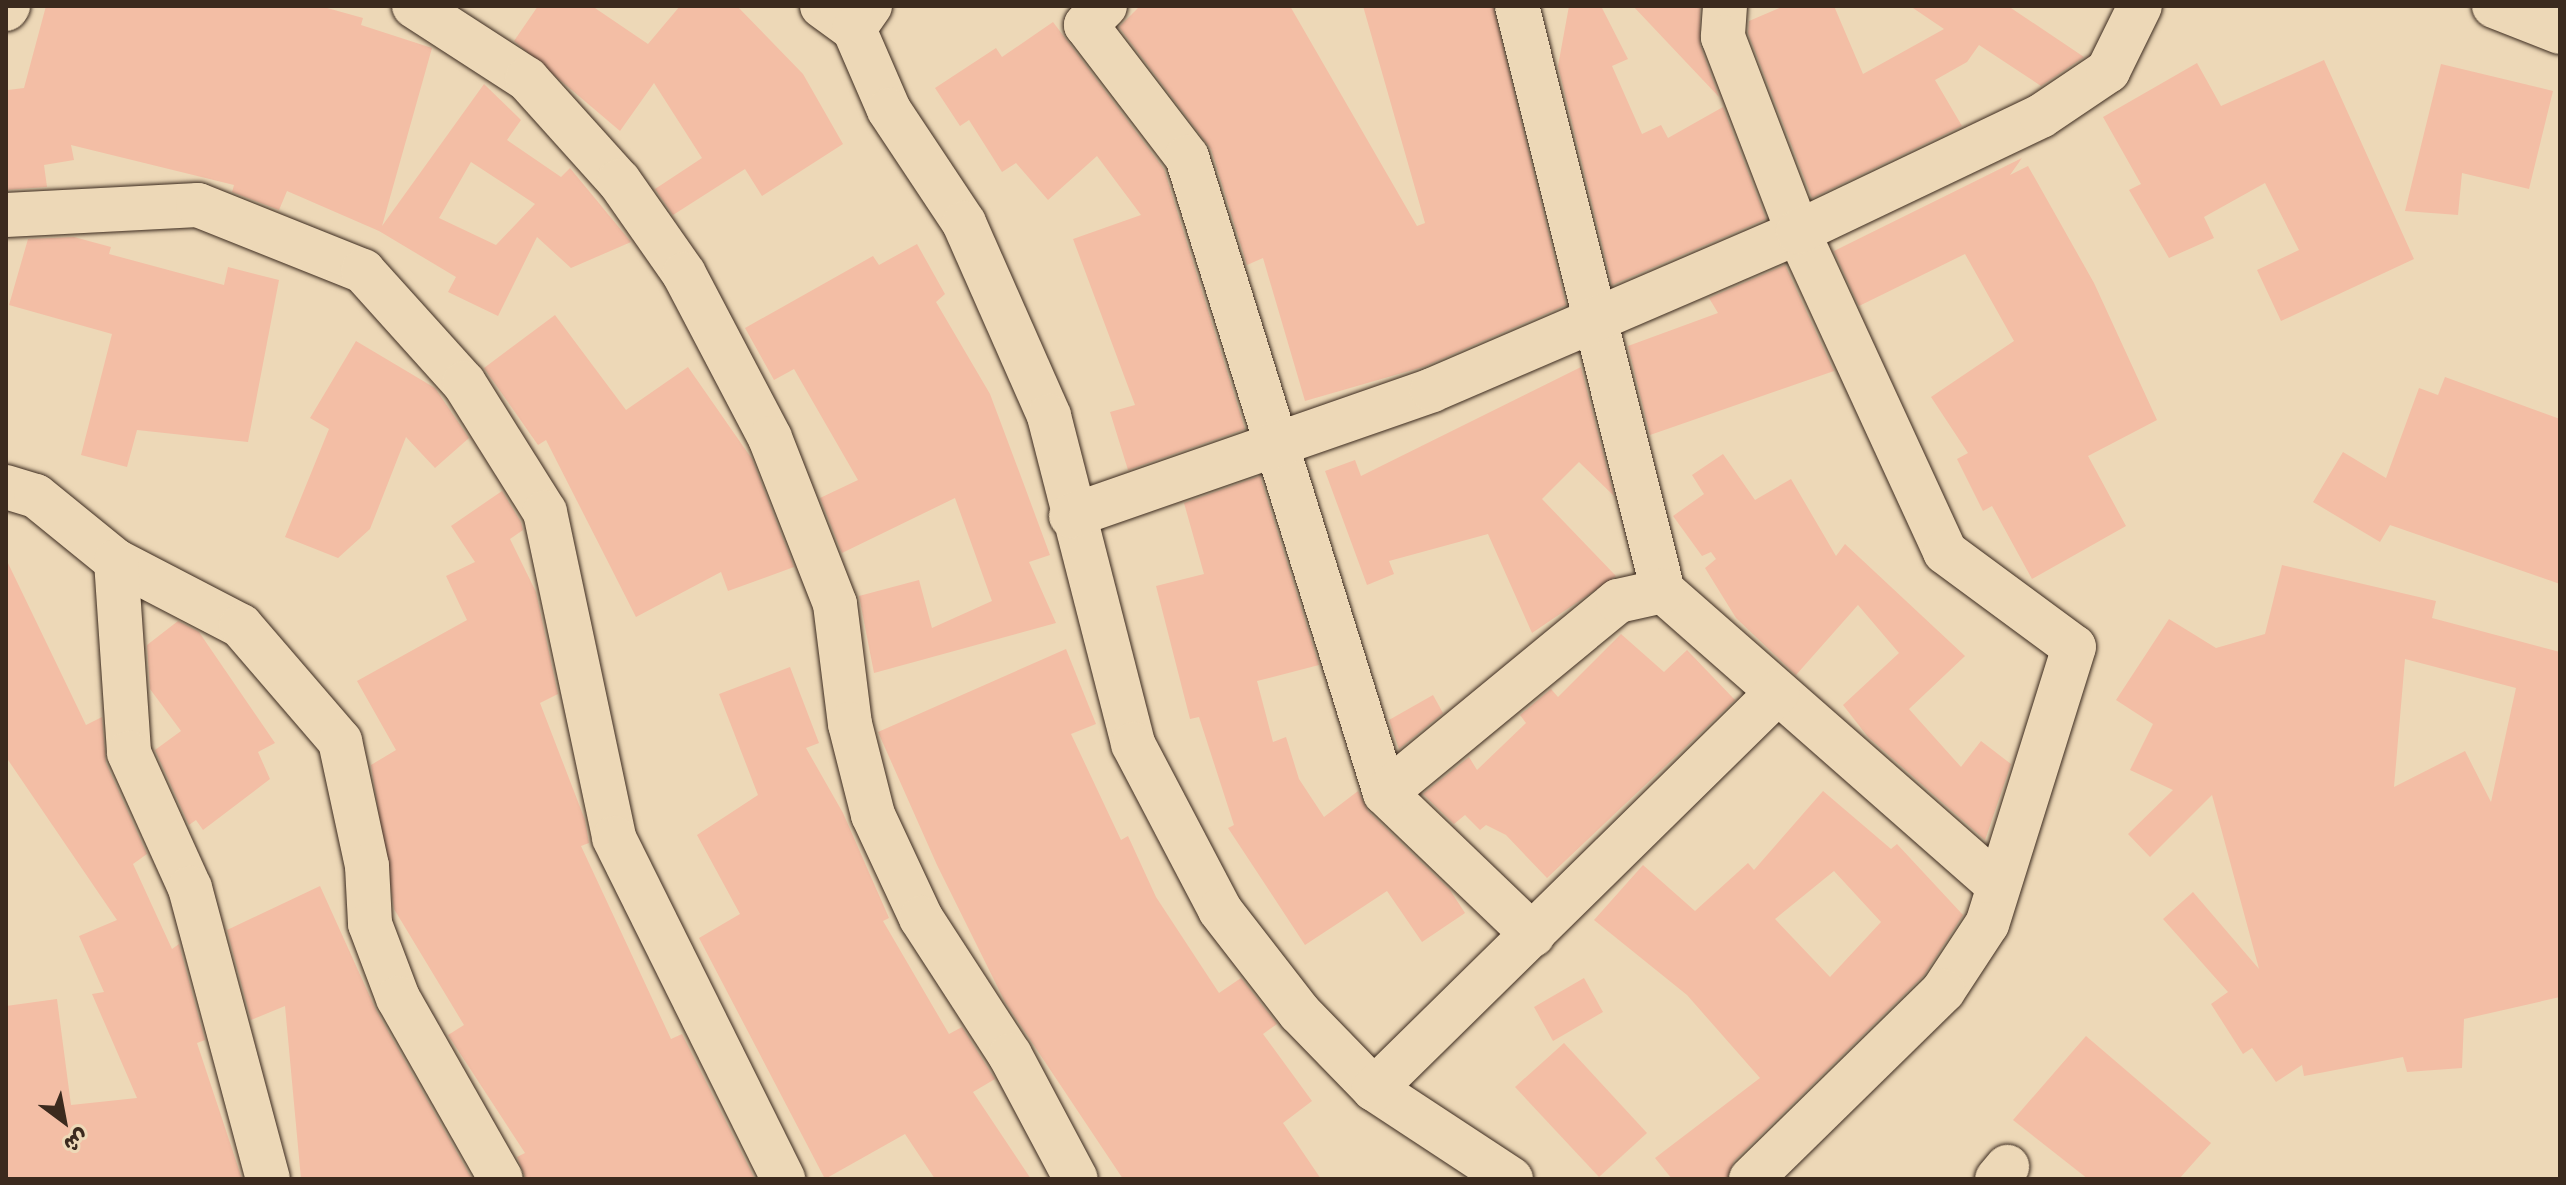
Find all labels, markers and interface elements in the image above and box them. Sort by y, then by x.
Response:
north arrow [24,1081,104,1161]
text: ش [59,1123,95,1160]

